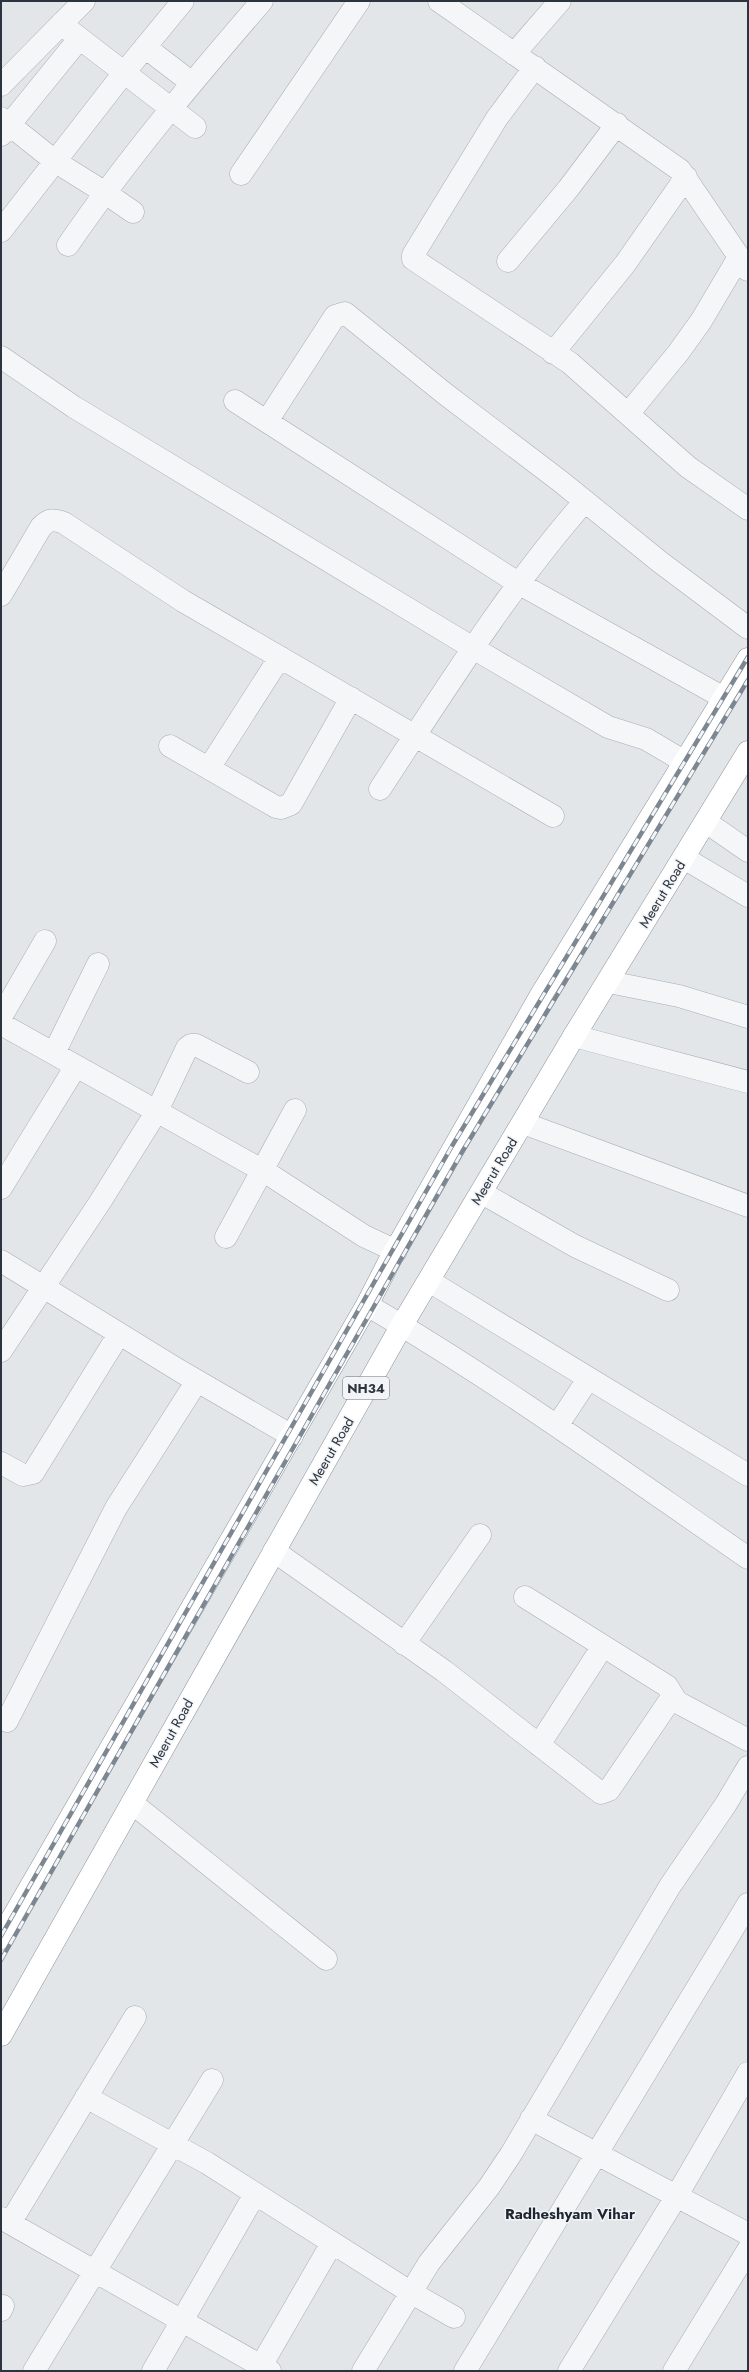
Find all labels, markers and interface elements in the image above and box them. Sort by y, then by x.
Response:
street label: Meerut Road [634,856,690,932]
street label: Meerut Road [466,1133,522,1209]
road number: NH34 [343,1377,389,1399]
street label: Meerut Road [303,1413,359,1489]
street label: Meerut Road [144,1695,198,1771]
district label: Radheshyam Vihar [505,2203,636,2225]

